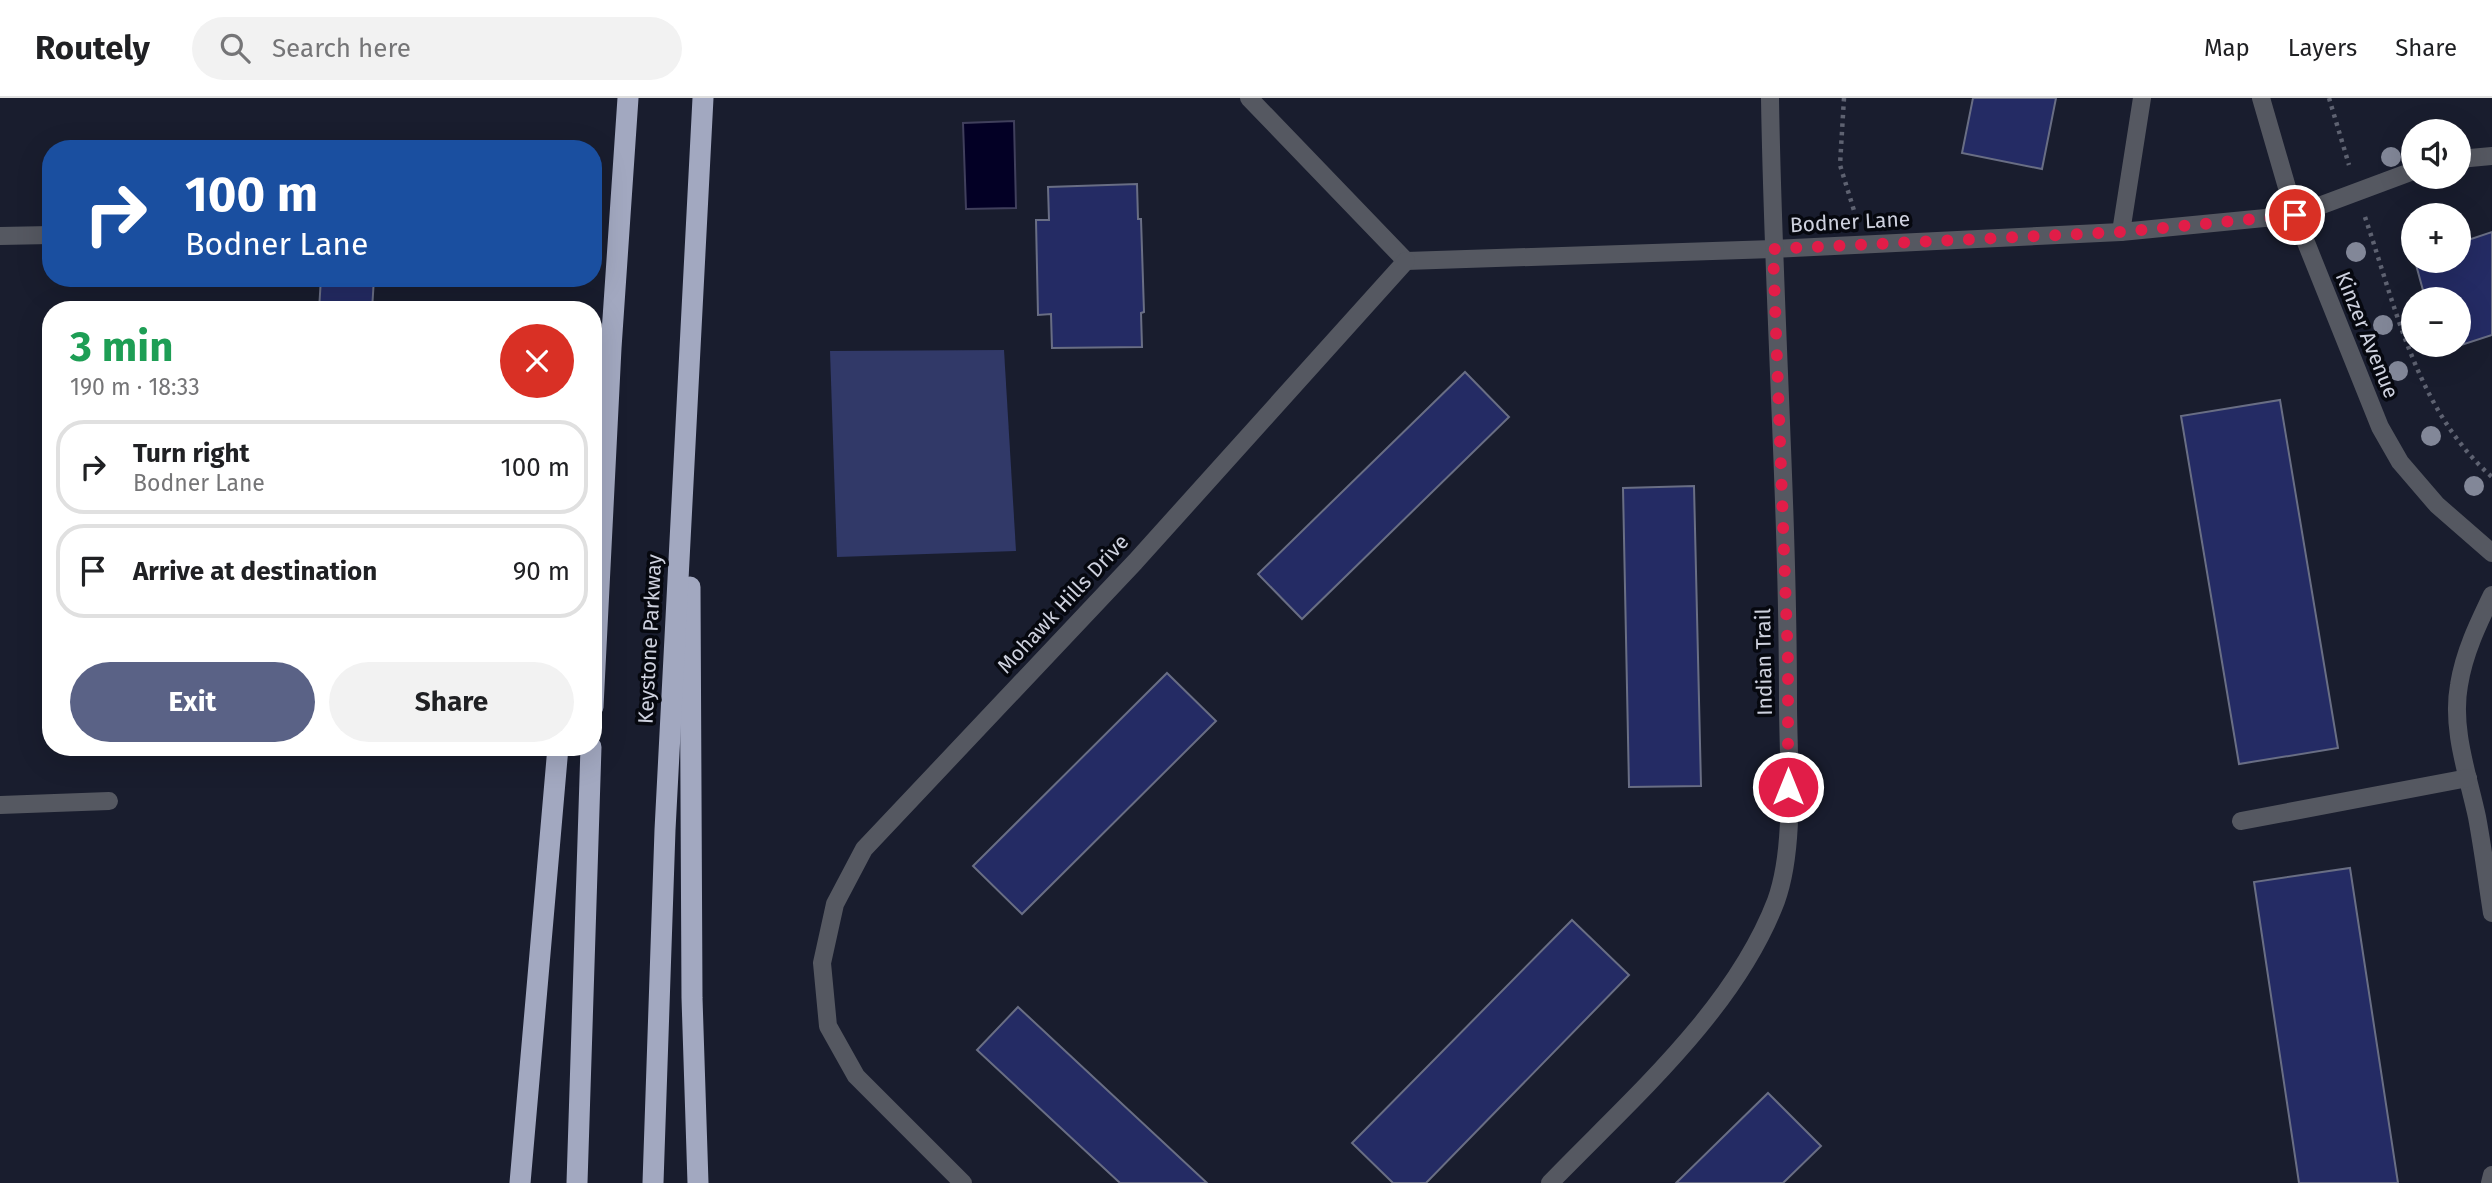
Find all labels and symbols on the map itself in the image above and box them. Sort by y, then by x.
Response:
pin [2265,185,2325,245]
street label: Bodner Lane [1789,206,1911,238]
street label: Kinzer Avenue [2330,268,2404,402]
street label: Mohawk Hills Drive [992,529,1134,679]
street label: Keystone Parkway [633,553,667,724]
street label: Indian Trail [1750,608,1778,716]
position arrow [1751,750,1825,824]

